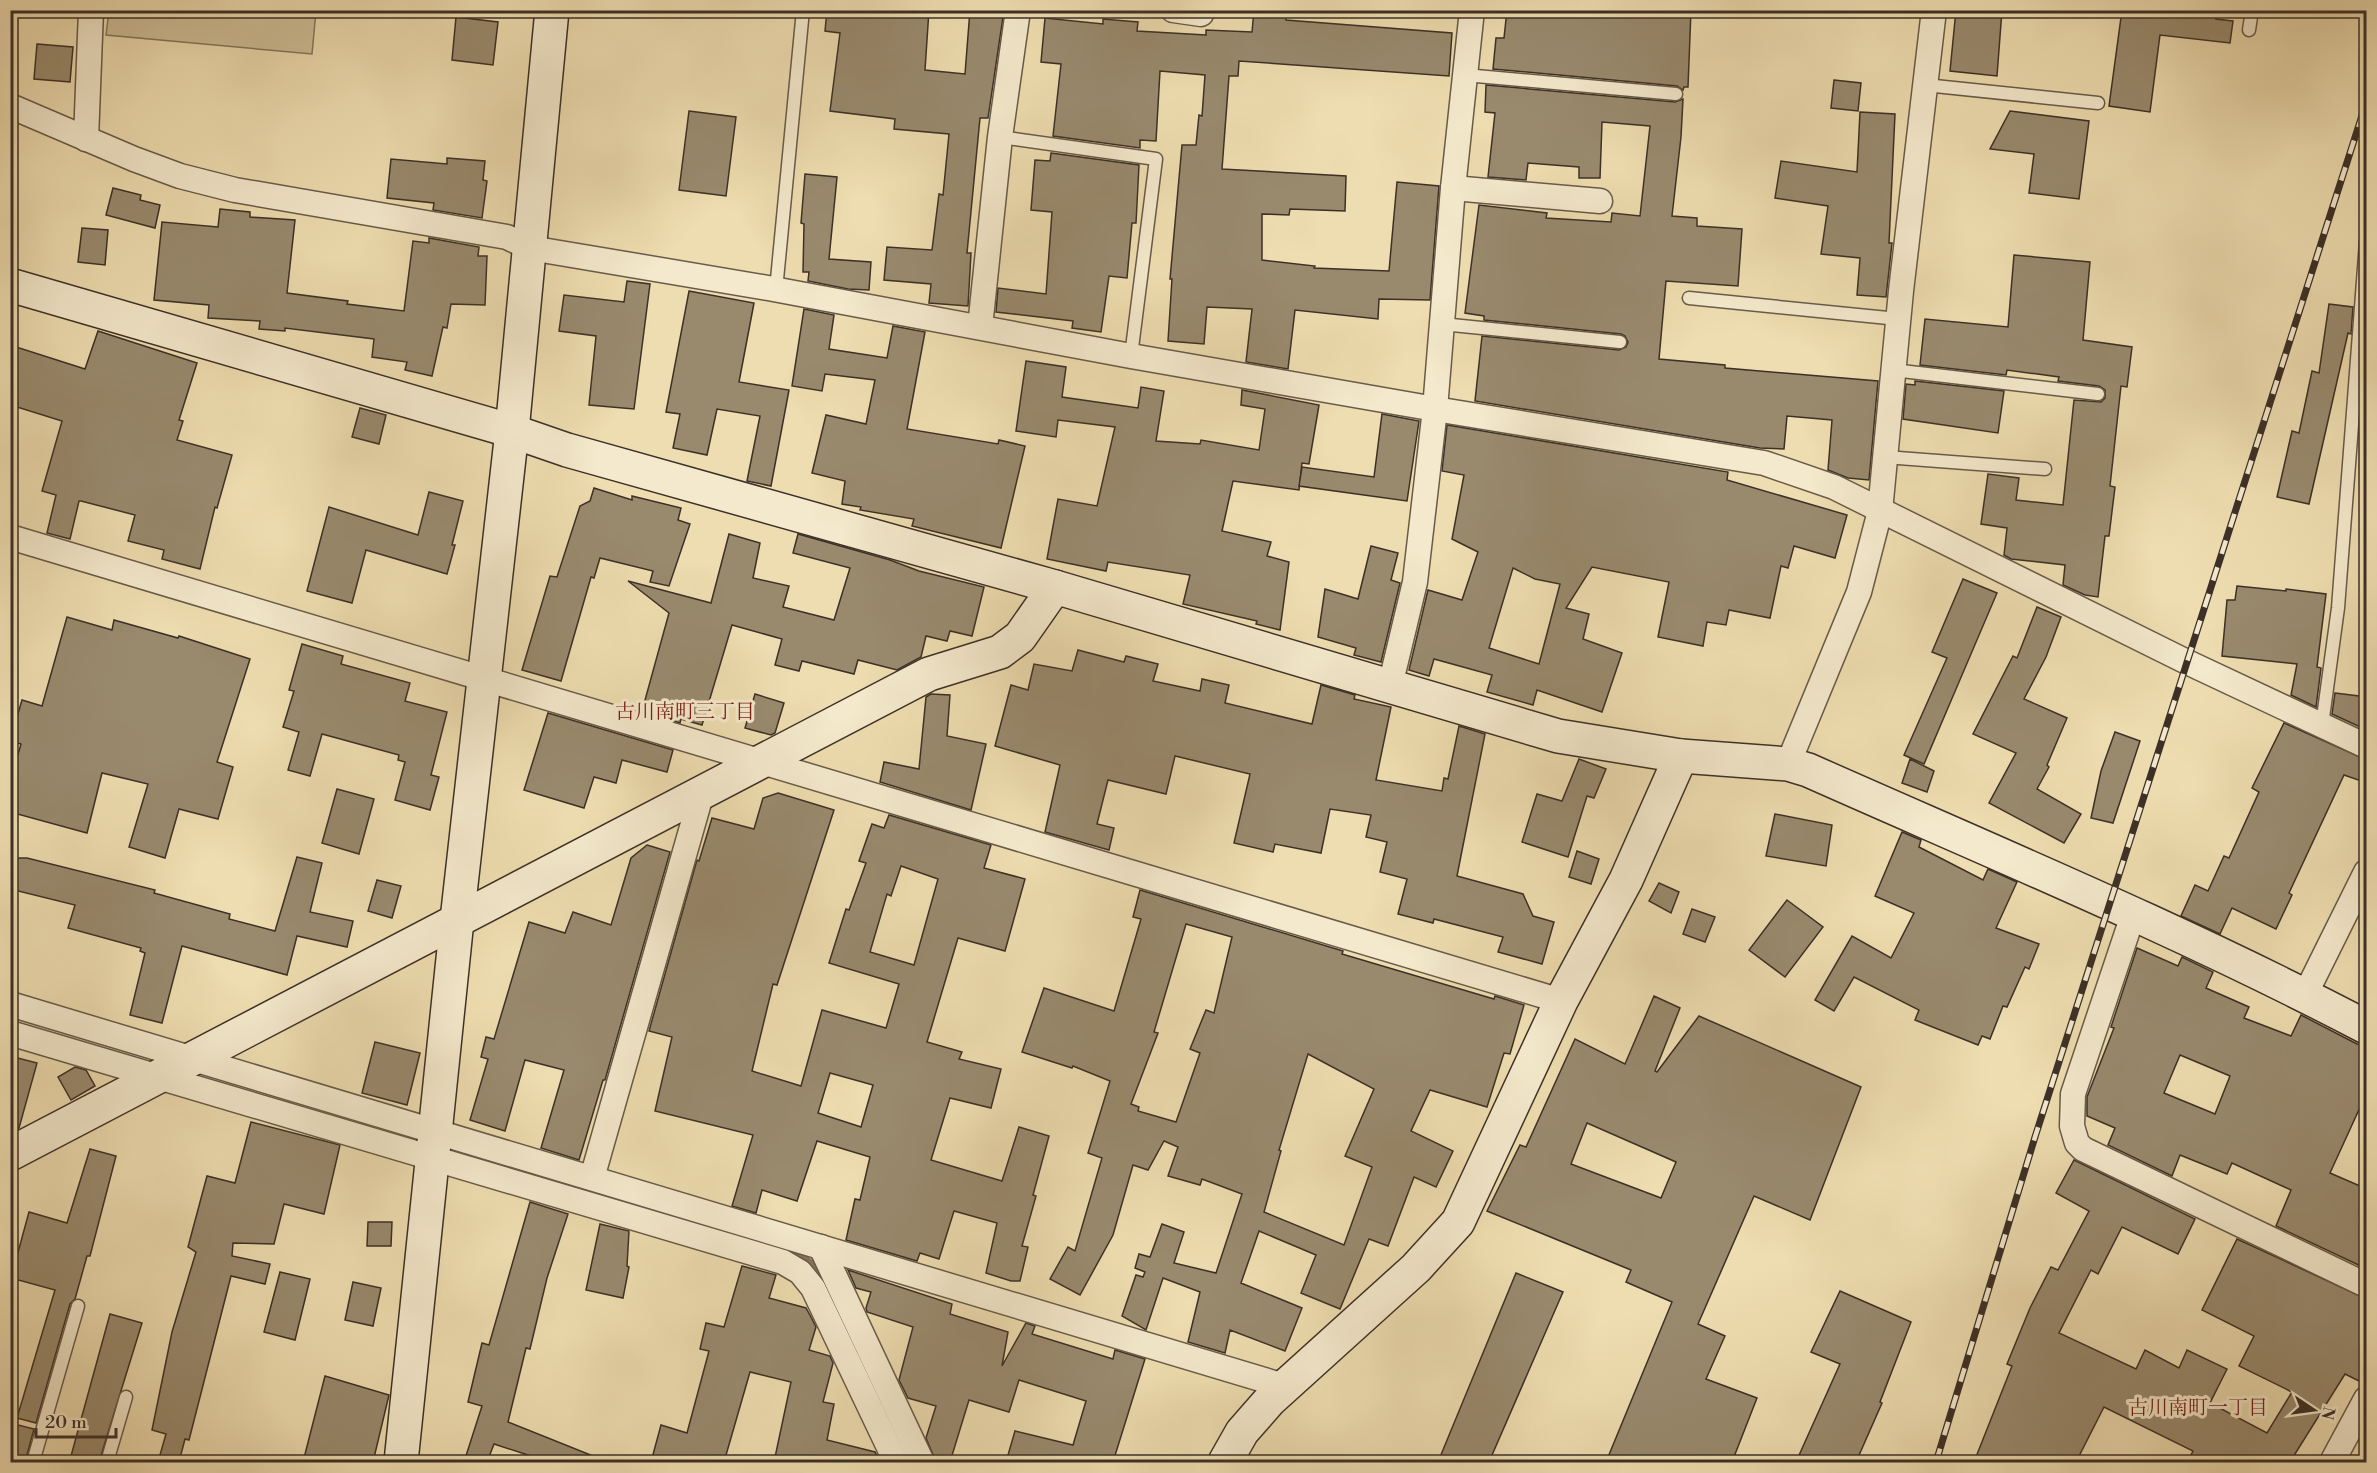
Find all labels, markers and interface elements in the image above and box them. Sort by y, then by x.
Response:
district label: 古川南町三丁目 [615,700,755,725]
north arrow [2284,1380,2344,1440]
district label: 古川南町一丁目 [2128,1396,2268,1421]
scale bar [36,1401,116,1439]
text: N [2316,1405,2339,1422]
text: 20 m [45,1411,87,1434]

